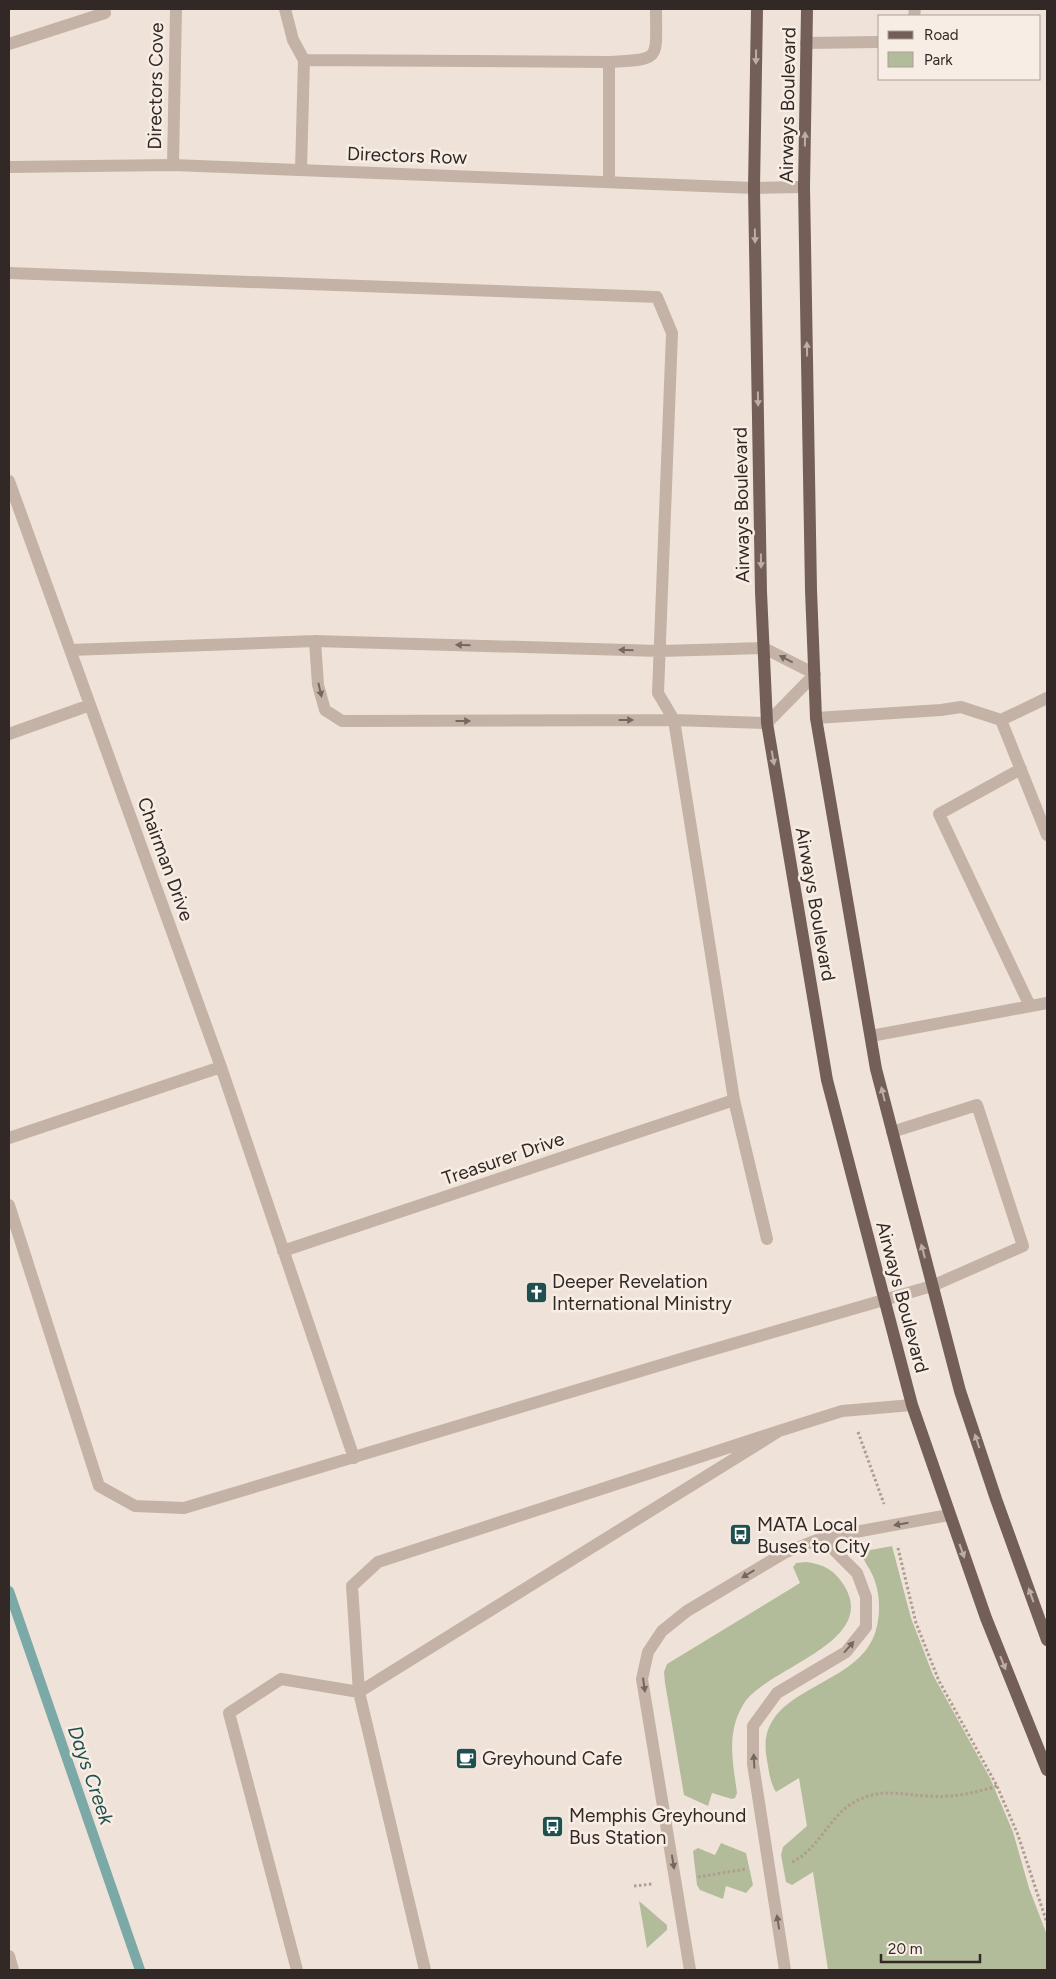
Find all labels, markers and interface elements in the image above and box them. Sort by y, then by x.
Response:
legend [878,15,1041,80]
street label: Directors Cove [143,22,168,150]
text: Road [924,26,959,44]
street label: Airways Boulevard [775,27,800,183]
one-way arrow [752,50,760,66]
text: Park [924,51,953,69]
one-way arrow [801,130,809,146]
street label: Directors Row [346,142,468,169]
one-way arrow [751,229,759,245]
one-way arrow [803,341,811,357]
one-way arrow [754,391,762,407]
street label: Airways Boulevard [729,427,754,583]
one-way arrow [757,554,765,570]
one-way arrow [455,641,471,649]
one-way arrow [618,646,634,654]
one-way arrow [778,655,793,663]
one-way arrow [316,682,324,697]
one-way arrow [618,716,634,724]
one-way arrow [456,717,472,725]
one-way arrow [769,751,777,767]
street label: Chairman Drive [133,794,199,924]
street label: Airways Boulevard [791,825,840,983]
one-way arrow [878,1086,886,1101]
street label: Treasurer Drive [439,1127,567,1190]
street label: Airways Boulevard [871,1219,934,1375]
one-way arrow [919,1244,927,1259]
place label: Deeper Revelation International Ministry [552,1270,732,1315]
church icon: Deeper Revelation International Ministry [524,1280,548,1304]
one-way arrow [973,1433,981,1448]
place label: MATA Local Buses to City [757,1513,870,1558]
one-way arrow [892,1520,908,1528]
bus stop icon: MATA Local Buses to City [729,1523,753,1547]
one-way arrow [959,1543,966,1558]
one-way arrow [742,1570,755,1579]
one-way arrow [1027,1587,1034,1602]
one-way arrow [844,1641,855,1654]
one-way arrow [999,1656,1007,1671]
one-way arrow [640,1677,648,1693]
water label: Days Creek [63,1722,120,1829]
cafe icon: Greyhound Cafe [454,1746,478,1770]
place label: Greyhound Cafe [482,1747,622,1770]
one-way arrow [749,1753,757,1769]
place label: Memphis Greyhound Bus Station [569,1804,746,1849]
bus stop icon: Memphis Greyhound Bus Station [541,1814,565,1838]
one-way arrow [669,1855,677,1871]
one-way arrow [774,1914,782,1930]
scale bar [881,1932,980,1964]
text: 20 m [888,1940,922,1958]

